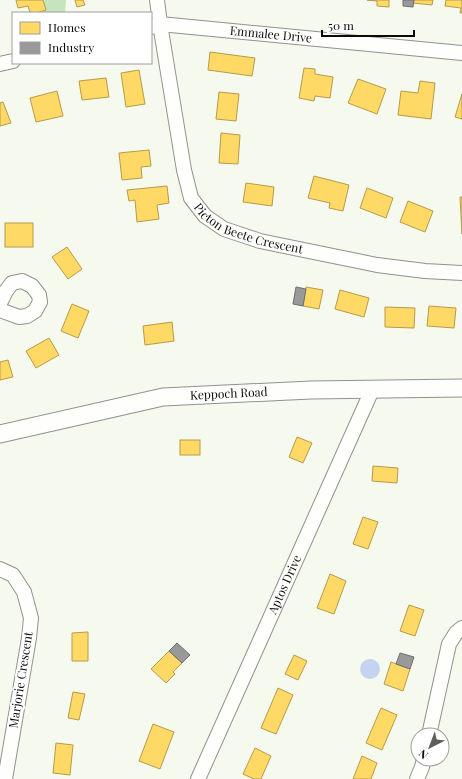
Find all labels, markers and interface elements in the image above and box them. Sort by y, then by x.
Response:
legend [12,12,152,64]
scale bar [322,12,414,38]
text: 50 m [328,17,354,33]
text: Homes [48,19,86,35]
street label: Emmalee Drive [229,22,313,46]
text: Industry [48,39,94,55]
street label: Picton Beete Crescent [191,199,305,257]
street label: Keppoch Road [190,383,268,403]
street label: Aptos Drive [263,552,304,617]
street label: Marjorie Crescent [4,630,36,729]
north arrow [410,727,450,767]
text: N [415,747,431,763]

